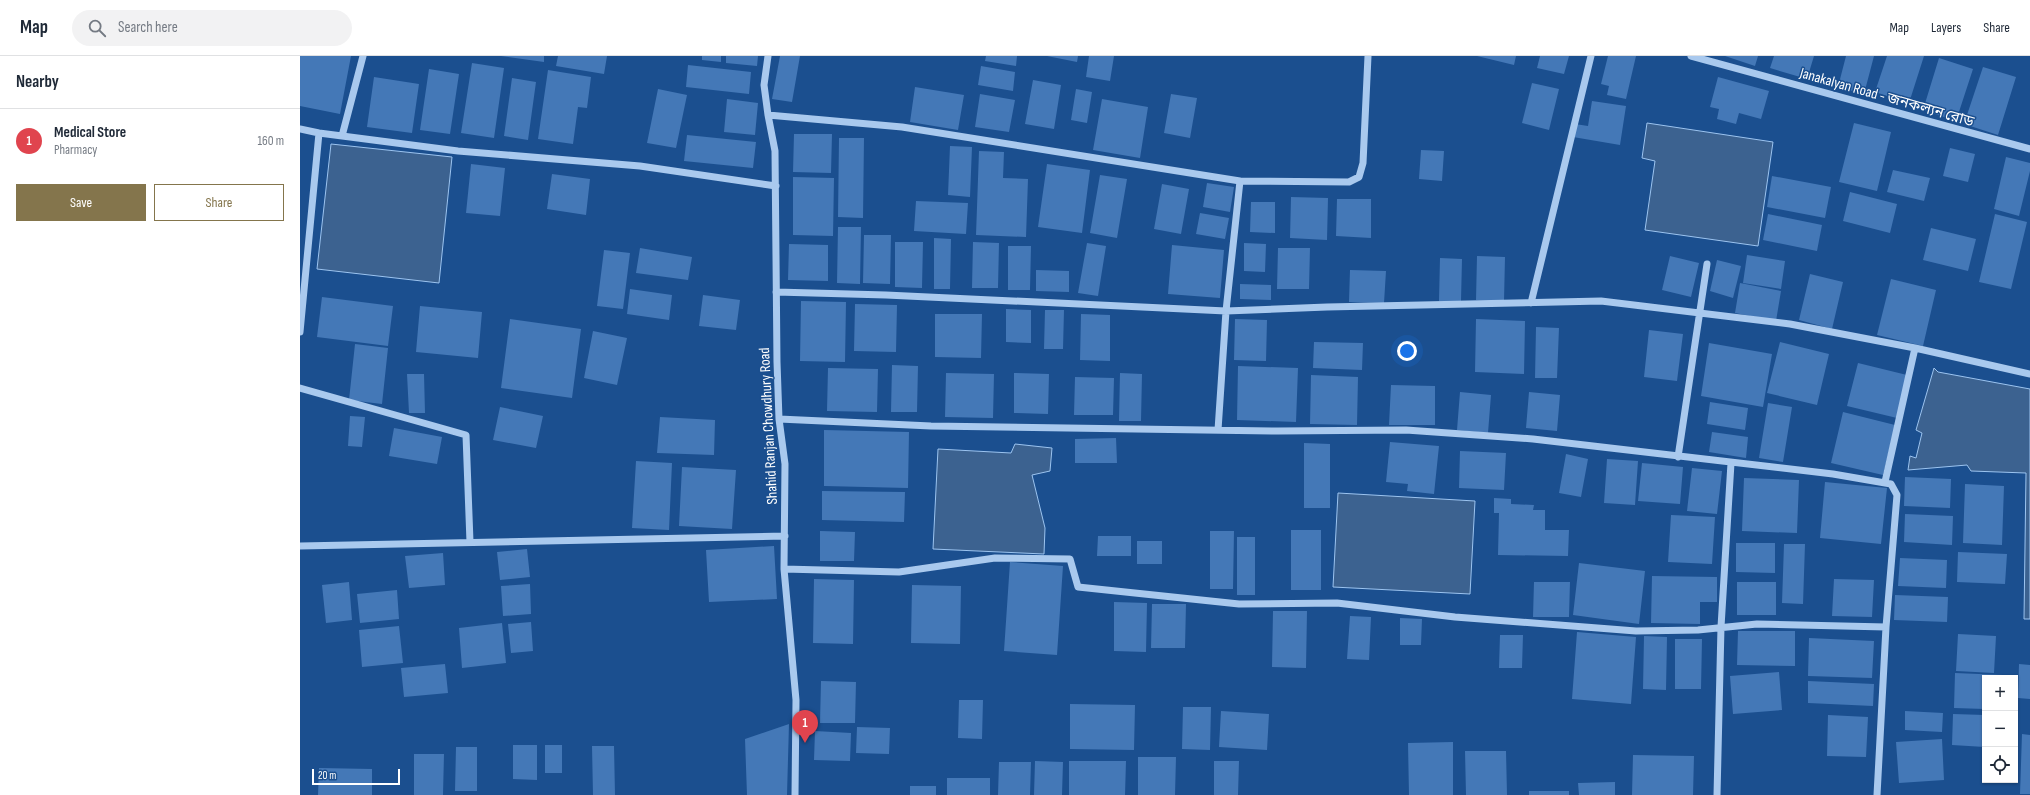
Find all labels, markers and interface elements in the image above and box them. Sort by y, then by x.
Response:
search box [72,10,352,46]
text: Map [20,16,48,39]
icon: search [86,17,108,39]
text: Search here [118,18,178,37]
text: Map [1889,19,1909,36]
text: Layers [1931,19,1961,36]
text: Share [1983,19,2010,36]
street label: Janakalyan Road - জনকল্যন রোড [1797,63,1976,132]
text: Nearby [16,72,59,92]
text: Medical Store [54,123,126,142]
text: 1 [26,133,32,149]
text: 160 m [258,133,284,149]
text: Pharmacy [54,142,97,158]
button: Save [16,184,146,221]
button: Share [154,184,284,221]
your location [1397,341,1417,361]
street label: Shahid Ranjan Chowdhury Road [755,347,782,505]
map controls [1982,675,2018,783]
button: + [1982,675,2018,711]
pin: 1 [792,710,818,743]
button: − [1982,711,2018,747]
button: locate [1982,747,2018,783]
scale bar [312,767,400,786]
text: 20 m [318,769,336,782]

